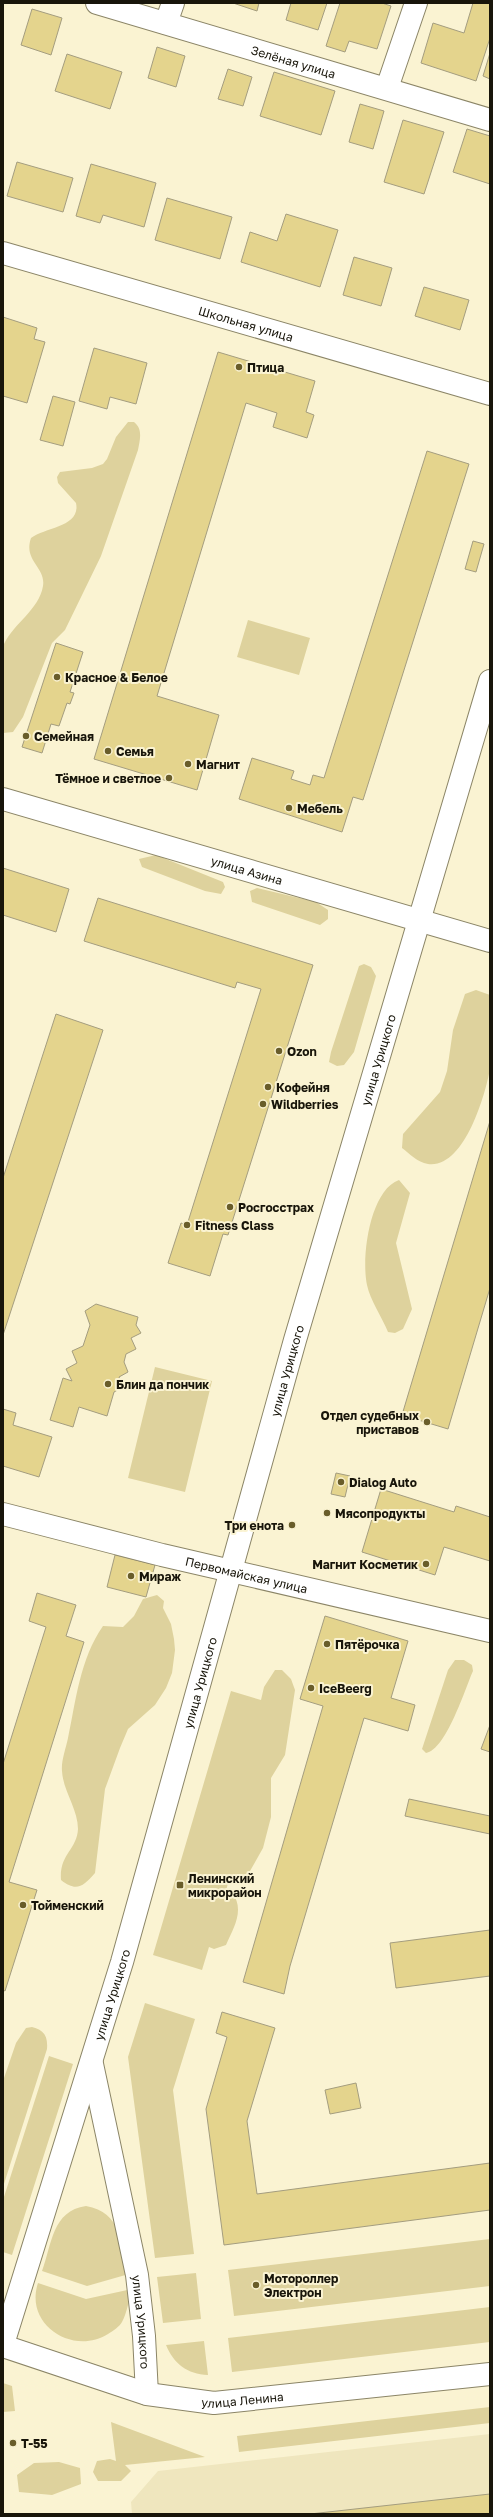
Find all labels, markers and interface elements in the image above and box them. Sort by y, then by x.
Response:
street label: Зелёная улица [249,42,338,81]
street label: Школьная улица [197,303,295,344]
place label: Птица [247,360,284,375]
marker: Птица [234,362,244,372]
place label: Красное & Белое [65,670,168,685]
marker: Красное & Белое [52,672,62,682]
place label: Семейная [34,729,94,744]
marker: Семейная [21,731,31,741]
place label: Семья [116,744,154,759]
marker: Семья [103,746,113,756]
place label: Магнит [196,757,240,772]
marker: Магнит [183,759,193,769]
place label: Тёмное и светлое [55,771,161,786]
marker: Тёмное и светлое [164,773,174,783]
place label: Мебель [297,801,343,816]
marker: Мебель [284,803,294,813]
street label: улица Азина [209,853,284,888]
street label: улица Урицкого [357,1012,399,1107]
place label: Ozon [287,1044,317,1059]
marker: Ozon [274,1046,284,1056]
place label: Кофейня [276,1080,330,1095]
marker: Кофейня [263,1082,273,1092]
place label: Wildberries [271,1097,339,1112]
marker: Wildberries [258,1099,268,1109]
place label: Росгосстрах [238,1200,314,1215]
marker: Росгосстрах [225,1202,235,1212]
place label: Fitness Class [195,1218,274,1233]
marker: Fitness Class [182,1220,192,1230]
street label: улица Урицкого [267,1323,307,1418]
place label: Блин да пончик [116,1377,209,1392]
marker: Блин да пончик [103,1379,113,1389]
place label: Отдел судебных приставов [321,1408,419,1437]
marker: Отдел судебных приставов [422,1417,432,1427]
place label: Dialog Auto [349,1475,417,1490]
marker: Dialog Auto [336,1477,346,1487]
place label: Мясопродукты [335,1506,425,1521]
marker: Мясопродукты [322,1508,332,1518]
place label: Три енота [225,1518,284,1533]
marker: Три енота [287,1520,297,1530]
street label: Первомайская улица [184,1553,309,1596]
place label: Магнит Косметик [312,1557,418,1572]
marker: Магнит Косметик [421,1559,431,1569]
place label: Мираж [139,1569,181,1584]
marker: Мираж [126,1571,136,1581]
street label: улица Урицкого [180,1635,220,1730]
place label: Пятёрочка [335,1637,400,1652]
marker: Пятёрочка [322,1639,332,1649]
place label: IceBeerg [319,1681,372,1696]
marker: IceBeerg [306,1683,316,1693]
place label: Ленинский микрорайон [188,1871,262,1900]
marker: Ленинский микрорайон [175,1880,185,1890]
place label: Тойменский [31,1898,104,1913]
marker: Тойменский [18,1900,28,1910]
street label: улица Урицкого [91,1947,133,2042]
place label: Мотороллер Электрон [264,2271,339,2300]
street label: улица Урицкого [130,2274,153,2369]
marker: Мотороллер Электрон [251,2280,261,2290]
street label: улица Ленина [200,2388,284,2411]
place label: Т-55 [21,2436,48,2451]
marker: Т-55 [8,2438,18,2448]

